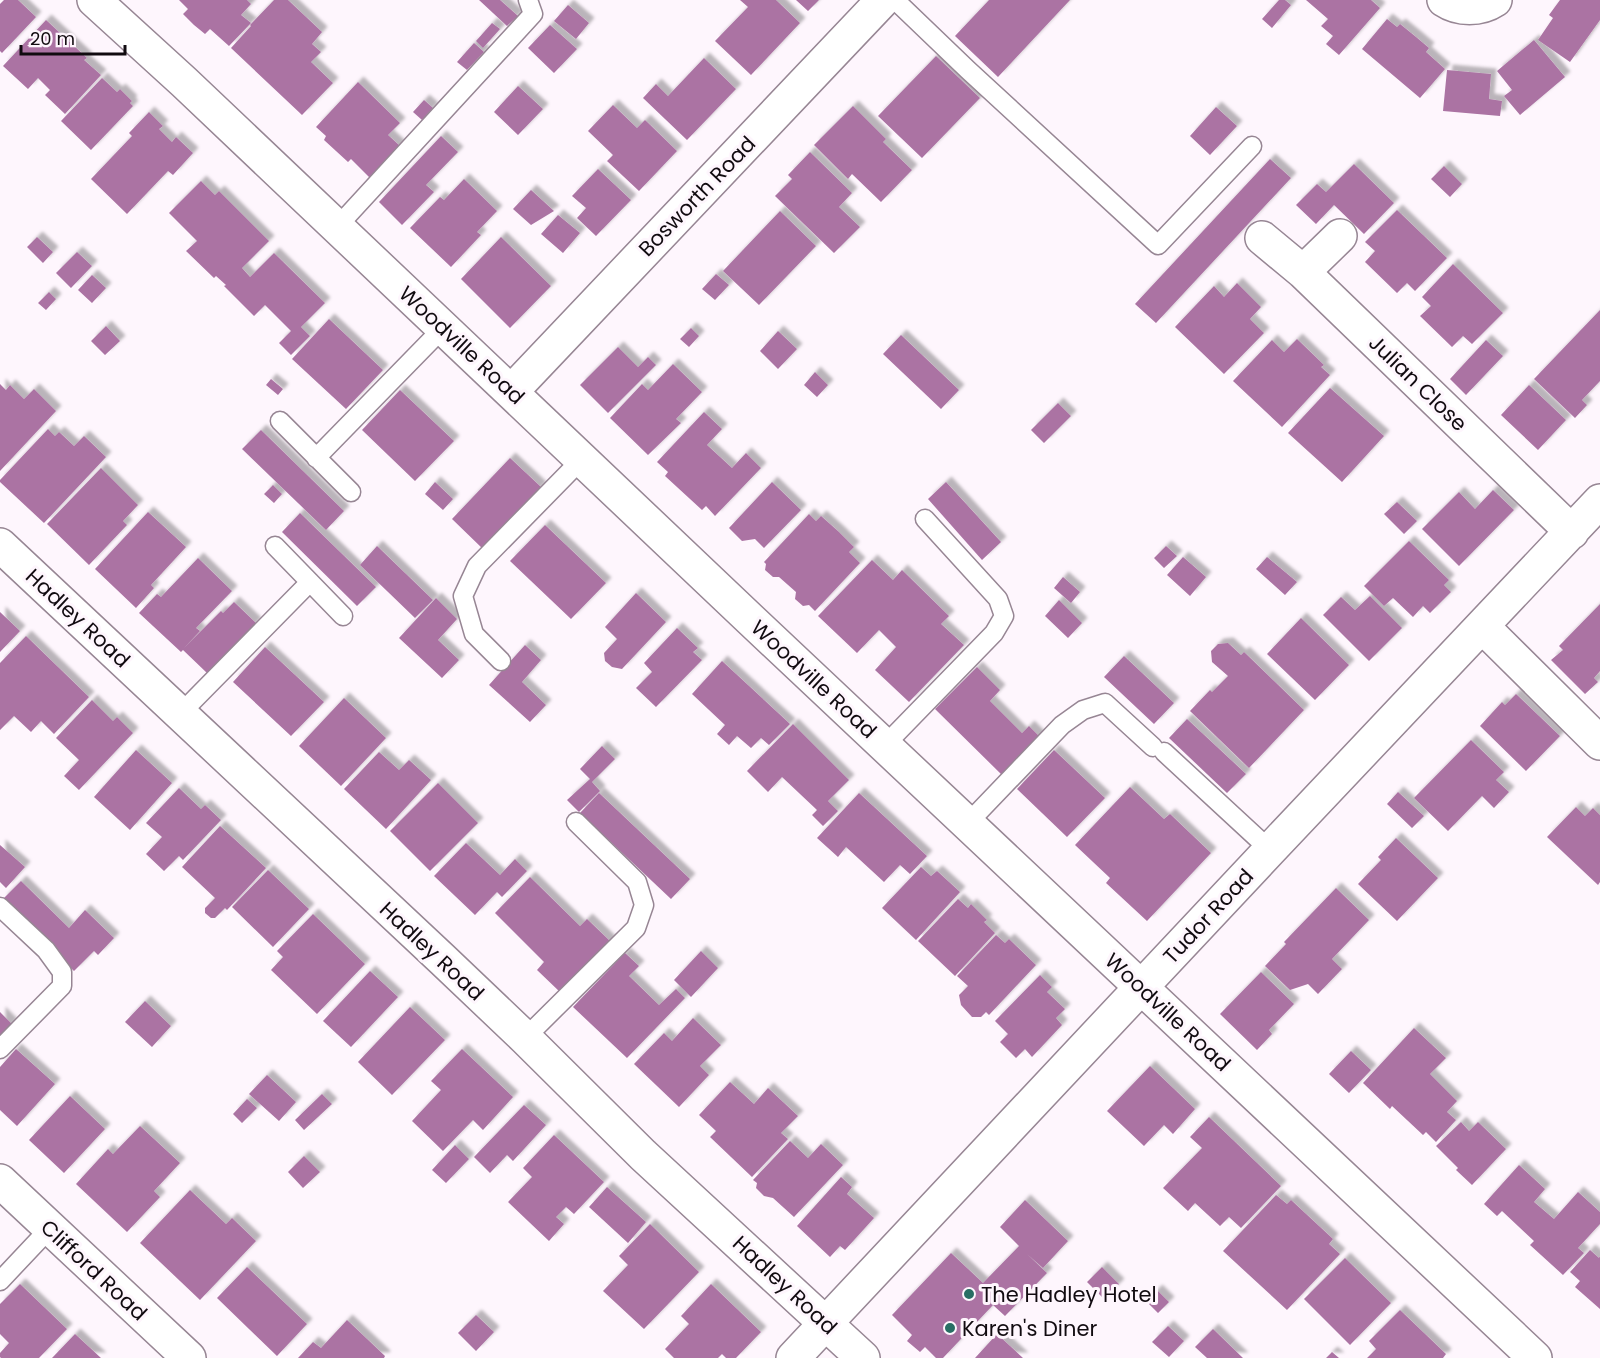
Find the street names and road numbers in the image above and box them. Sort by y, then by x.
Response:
street label: Bosworth Road [632,129,762,263]
street label: Woodville Road [393,279,531,411]
street label: Julian Close [1362,328,1474,438]
street label: Hadley Road [19,562,137,674]
street label: Woodville Road [745,613,883,745]
street label: Tudor Road [1156,862,1260,970]
street label: Hadley Road [373,895,491,1007]
street label: Woodville Road [1099,946,1237,1078]
street label: Clifford Road [34,1213,154,1327]
street label: Hadley Road [726,1229,844,1341]

